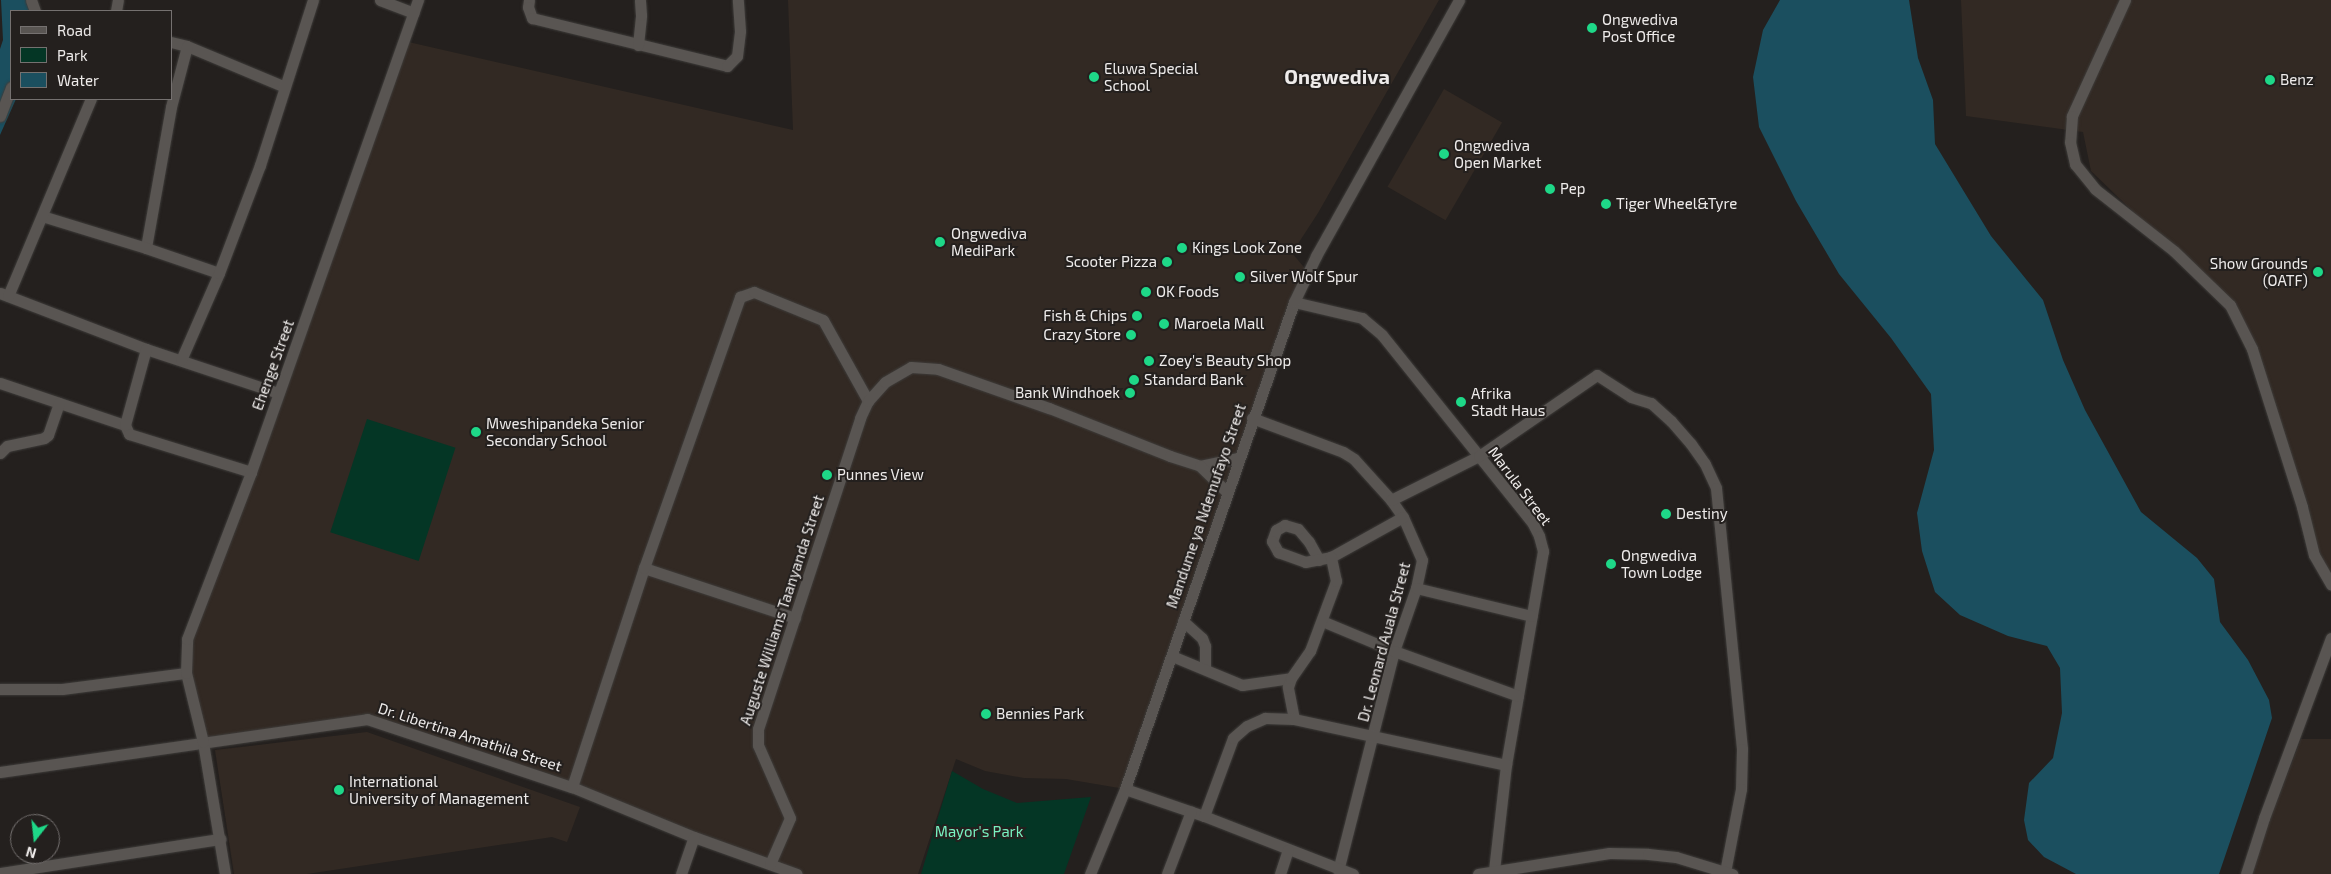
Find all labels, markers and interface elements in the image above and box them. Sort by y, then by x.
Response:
legend [10,10,172,100]
place label: Ongwediva Post Office [1602,10,1678,45]
text: Road [57,21,92,39]
marker: Ongwediva Post Office [1586,22,1598,34]
text: Park [57,46,88,64]
place label: Eluwa Special School [1104,59,1198,94]
district label: Ongwediva [1284,64,1390,88]
text: Water [57,71,99,89]
marker: Eluwa Special School [1088,71,1100,83]
place label: Benz [2280,71,2314,89]
marker: Benz [2264,74,2276,86]
place label: Ongwediva Open Market [1454,136,1541,171]
marker: Ongwediva Open Market [1438,148,1450,160]
place label: Pep [1560,180,1586,198]
marker: Pep [1544,183,1556,195]
place label: Tiger Wheel&Tyre [1616,195,1738,213]
marker: Tiger Wheel&Tyre [1600,198,1612,210]
place label: Ongwediva MediPark [951,224,1027,259]
marker: Ongwediva MediPark [933,235,947,249]
place label: Kings Look Zone [1192,239,1302,257]
marker: Kings Look Zone [1176,242,1188,254]
place label: Scooter Pizza [1065,253,1157,271]
place label: Show Grounds (OATF) [2209,254,2308,289]
marker: Scooter Pizza [1161,256,1173,268]
marker: Show Grounds (OATF) [2312,266,2324,278]
place label: Silver Wolf Spur [1250,268,1359,286]
marker: Silver Wolf Spur [1234,271,1246,283]
place label: OK Foods [1156,283,1219,301]
marker: OK Foods [1140,286,1152,298]
place label: Fish & Chips [1043,307,1127,325]
marker: Fish & Chips [1131,310,1143,322]
place label: Maroela Mall [1174,315,1264,333]
street label: Ehenge Street [248,317,298,413]
marker: Maroela Mall [1158,318,1170,330]
place label: Crazy Store [1043,326,1121,344]
marker: Crazy Store [1125,329,1137,341]
place label: Zoey's Beauty Shop [1159,352,1292,370]
marker: Zoey's Beauty Shop [1143,355,1155,367]
place label: Standard Bank [1144,371,1244,389]
marker: Standard Bank [1128,374,1140,386]
place label: Bank Windhoek [1015,384,1120,402]
place label: Afrika Stadt Haus [1471,384,1545,419]
marker: Bank Windhoek [1124,387,1136,399]
marker: Afrika Stadt Haus [1455,396,1467,408]
street label: Mandume ya Ndemufayo Street [1162,401,1250,611]
place label: Mweshipandeka Senior Secondary School [486,414,645,449]
marker: Mweshipandeka Senior Secondary School [470,426,482,438]
street label: Marula Street [1485,443,1555,529]
place label: Punnes View [837,466,924,484]
marker: Punnes View [821,469,833,481]
street label: Auguste Williams Taanyanda Street [736,492,828,728]
place label: Destiny [1676,505,1728,523]
marker: Destiny [1660,508,1672,520]
place label: Ongwediva Town Lodge [1621,546,1702,581]
marker: Ongwediva Town Lodge [1605,558,1617,570]
street label: Dr. Leonard Auala Street [1354,560,1414,724]
street label: Dr. Libertina Amathila Street [376,699,564,775]
place label: Bennies Park [996,705,1084,723]
marker: Bennies Park [980,708,992,720]
place label: International University of Management [349,772,530,807]
marker: International University of Management [333,784,345,796]
north arrow [10,814,60,864]
park label: Mayor's Park [935,823,1023,841]
text: N [24,843,38,863]

